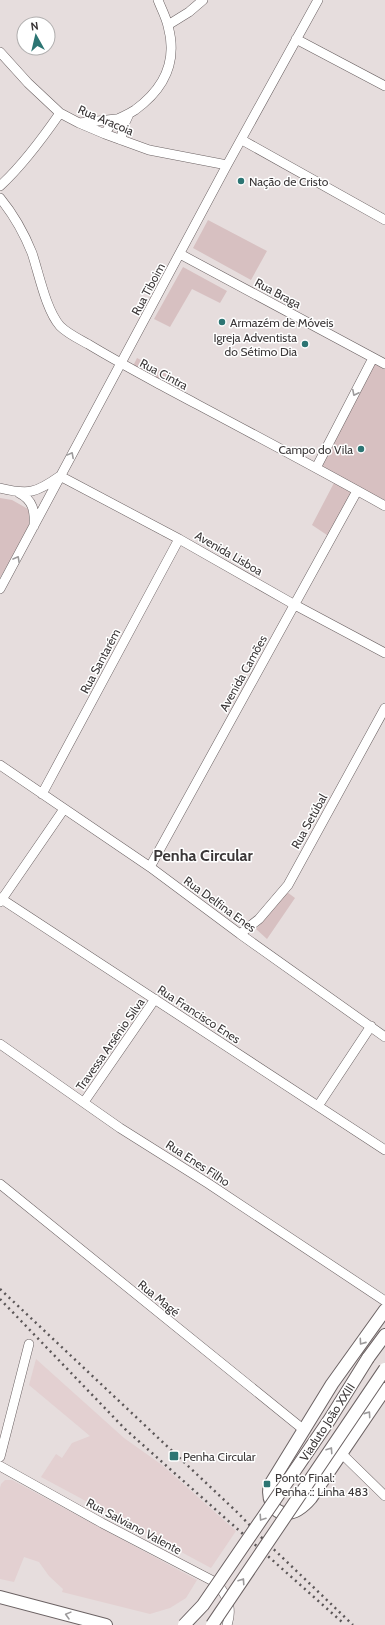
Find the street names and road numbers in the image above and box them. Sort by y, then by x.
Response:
street label: Rua Aracoia [76,102,136,139]
street label: Rua Tiboim [128,260,168,318]
street label: Rua Braga [252,275,304,312]
street label: Rua Cintra [137,355,191,393]
street label: Avenida Lisboa [192,528,266,579]
street label: Rua Santarém [77,626,123,696]
street label: Avenida Camões [216,632,270,714]
street label: Rua Setúbal [288,791,330,851]
street label: Rua Delfina Enes [181,873,259,935]
street label: Rua Francisco Enes [155,982,243,1046]
street label: Travessa Arsênio Silva [72,995,148,1093]
street label: Rua Enes Filho [163,1137,233,1190]
street label: Rua Magé [135,1277,183,1319]
street label: Viaduto João XXIII [296,1380,358,1464]
street label: Rua Salviano Valente [84,1495,184,1557]

